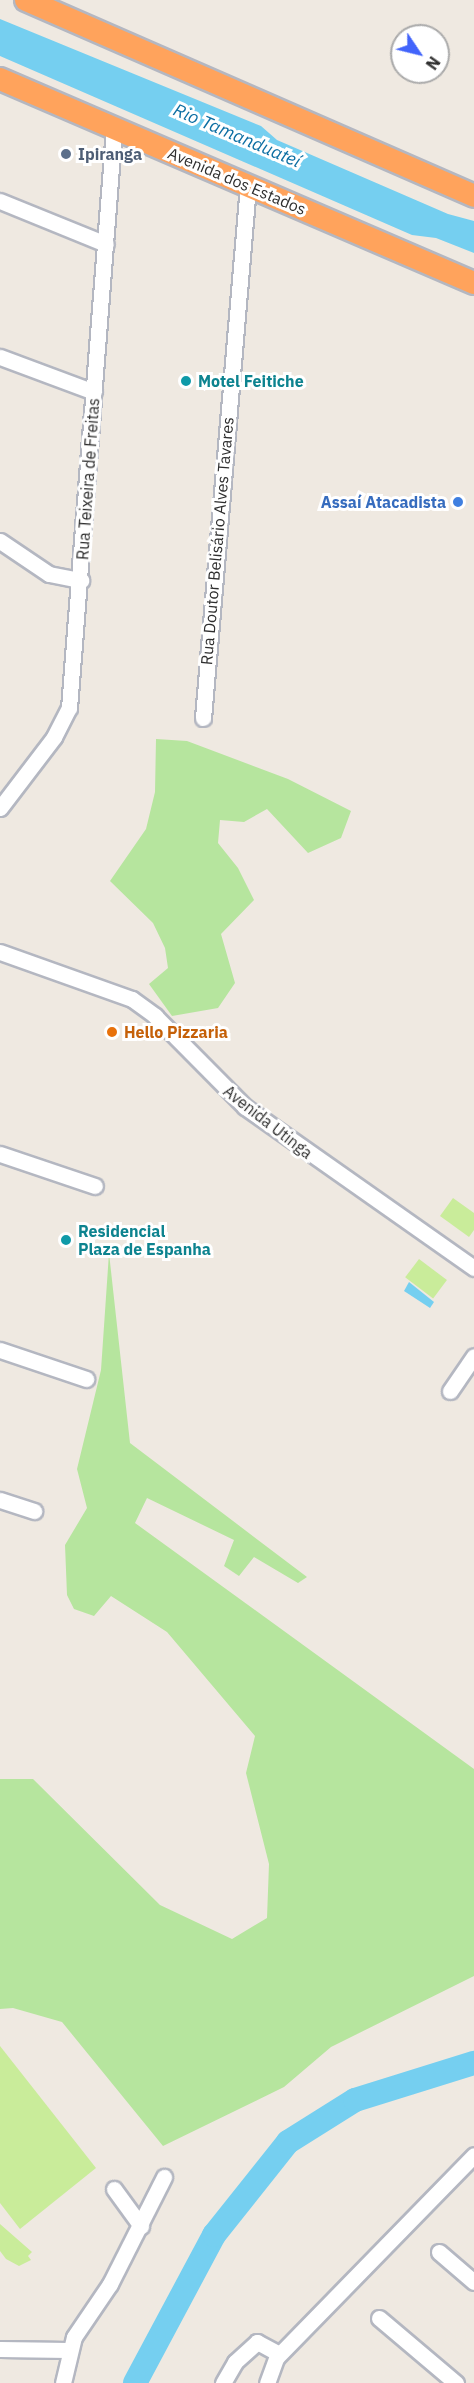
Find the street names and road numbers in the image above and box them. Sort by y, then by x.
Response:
street label: Avenida dos Estados [165,143,309,219]
street label: Rua Teixeira de Freitas [73,397,103,561]
street label: Rua Doutor Belisário Alves Tavares [197,416,237,666]
street label: Avenida Utinga [220,1081,316,1163]

